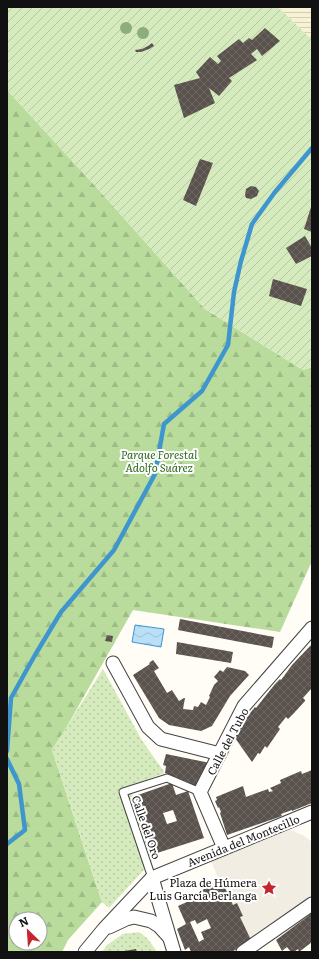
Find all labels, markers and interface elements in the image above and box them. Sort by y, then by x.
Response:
park label: Parque Forestal Adolfo Suárez [121,446,198,475]
street label: Calle del Tubo [202,704,252,778]
street label: Calle del Oro [129,793,165,861]
street label: Avenida del Montecillo [184,810,302,870]
place label: Plaza de Húmera Luis García Berlanga [149,874,257,903]
place icon: Plaza de Húmera Luis García Berlanga [260,879,278,897]
north arrow [8,911,48,951]
text: N [16,912,31,930]

